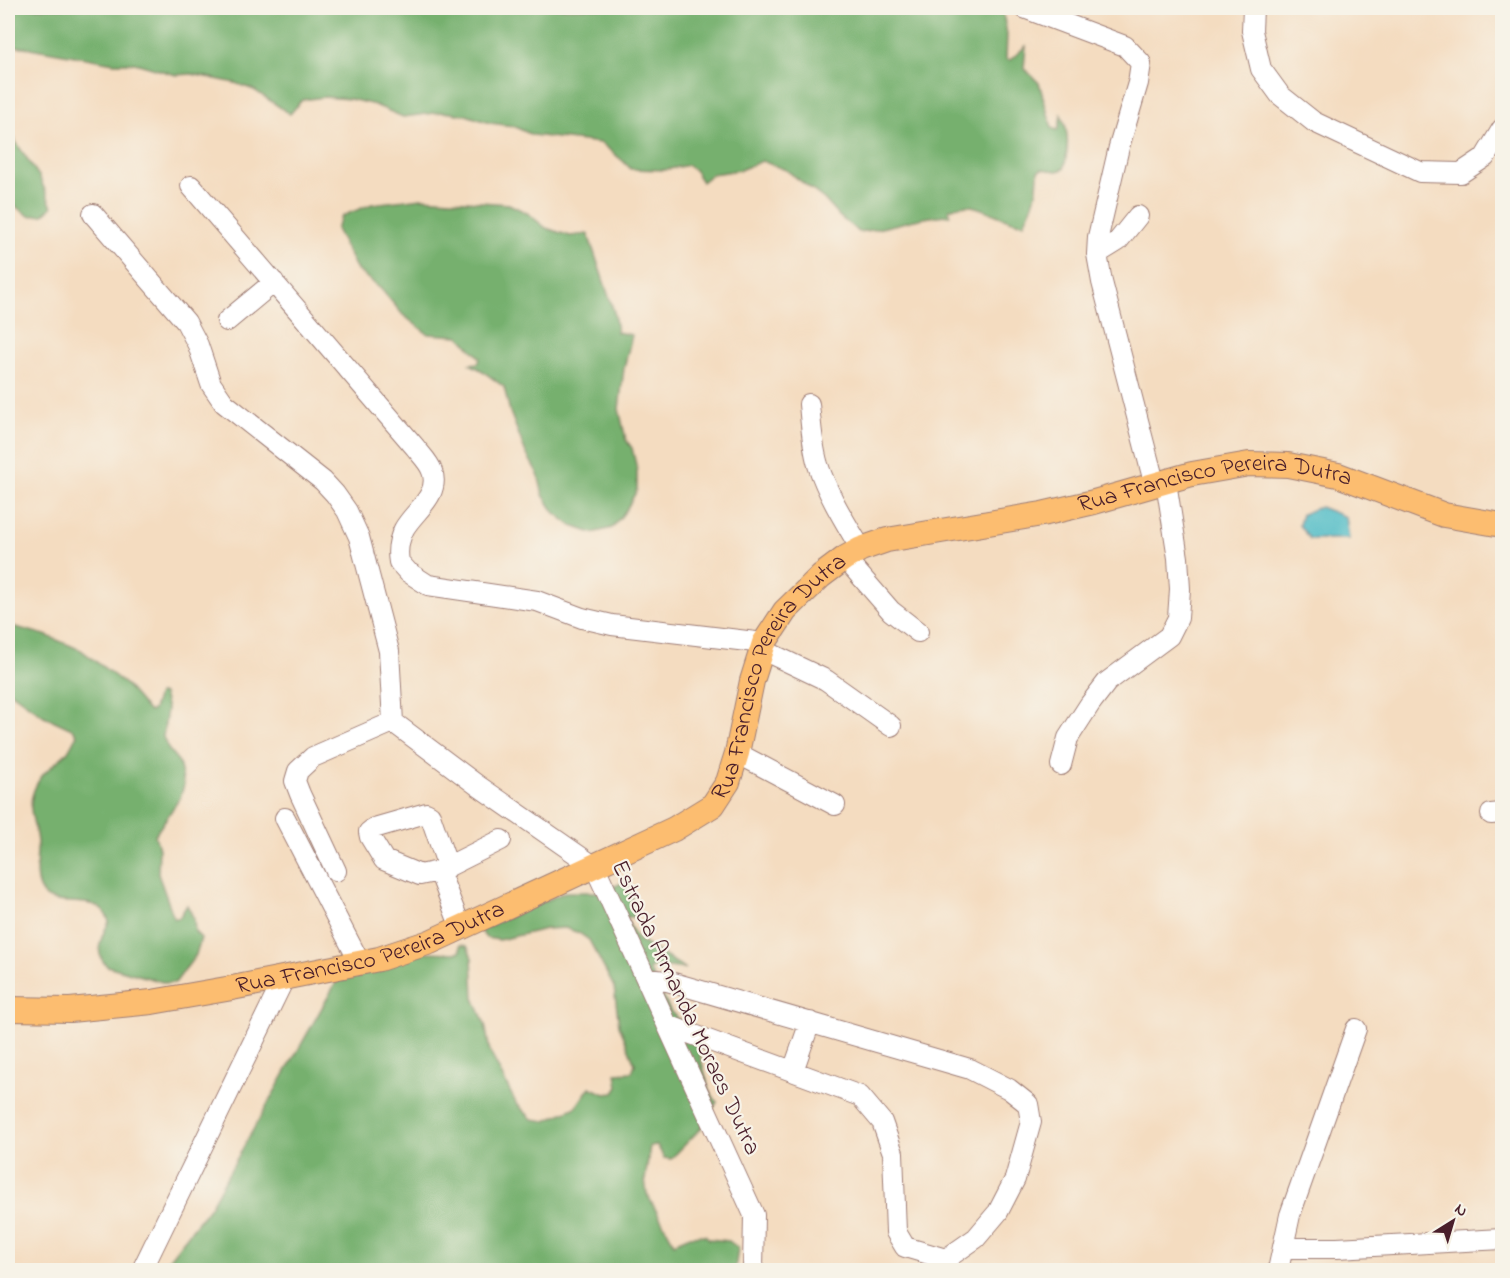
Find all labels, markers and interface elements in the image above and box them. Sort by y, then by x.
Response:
street label: Rua Francisco Pereira Dutra [1074,446,1358,523]
street label: Rua Francisco Pereira Dutra [703,545,854,808]
street label: Estrada Armanda Moraes Dutra [601,855,769,1161]
street label: Rua Francisco Pereira Dutra [233,892,511,1004]
north arrow [1423,1191,1483,1251]
text: N [1449,1198,1473,1224]

